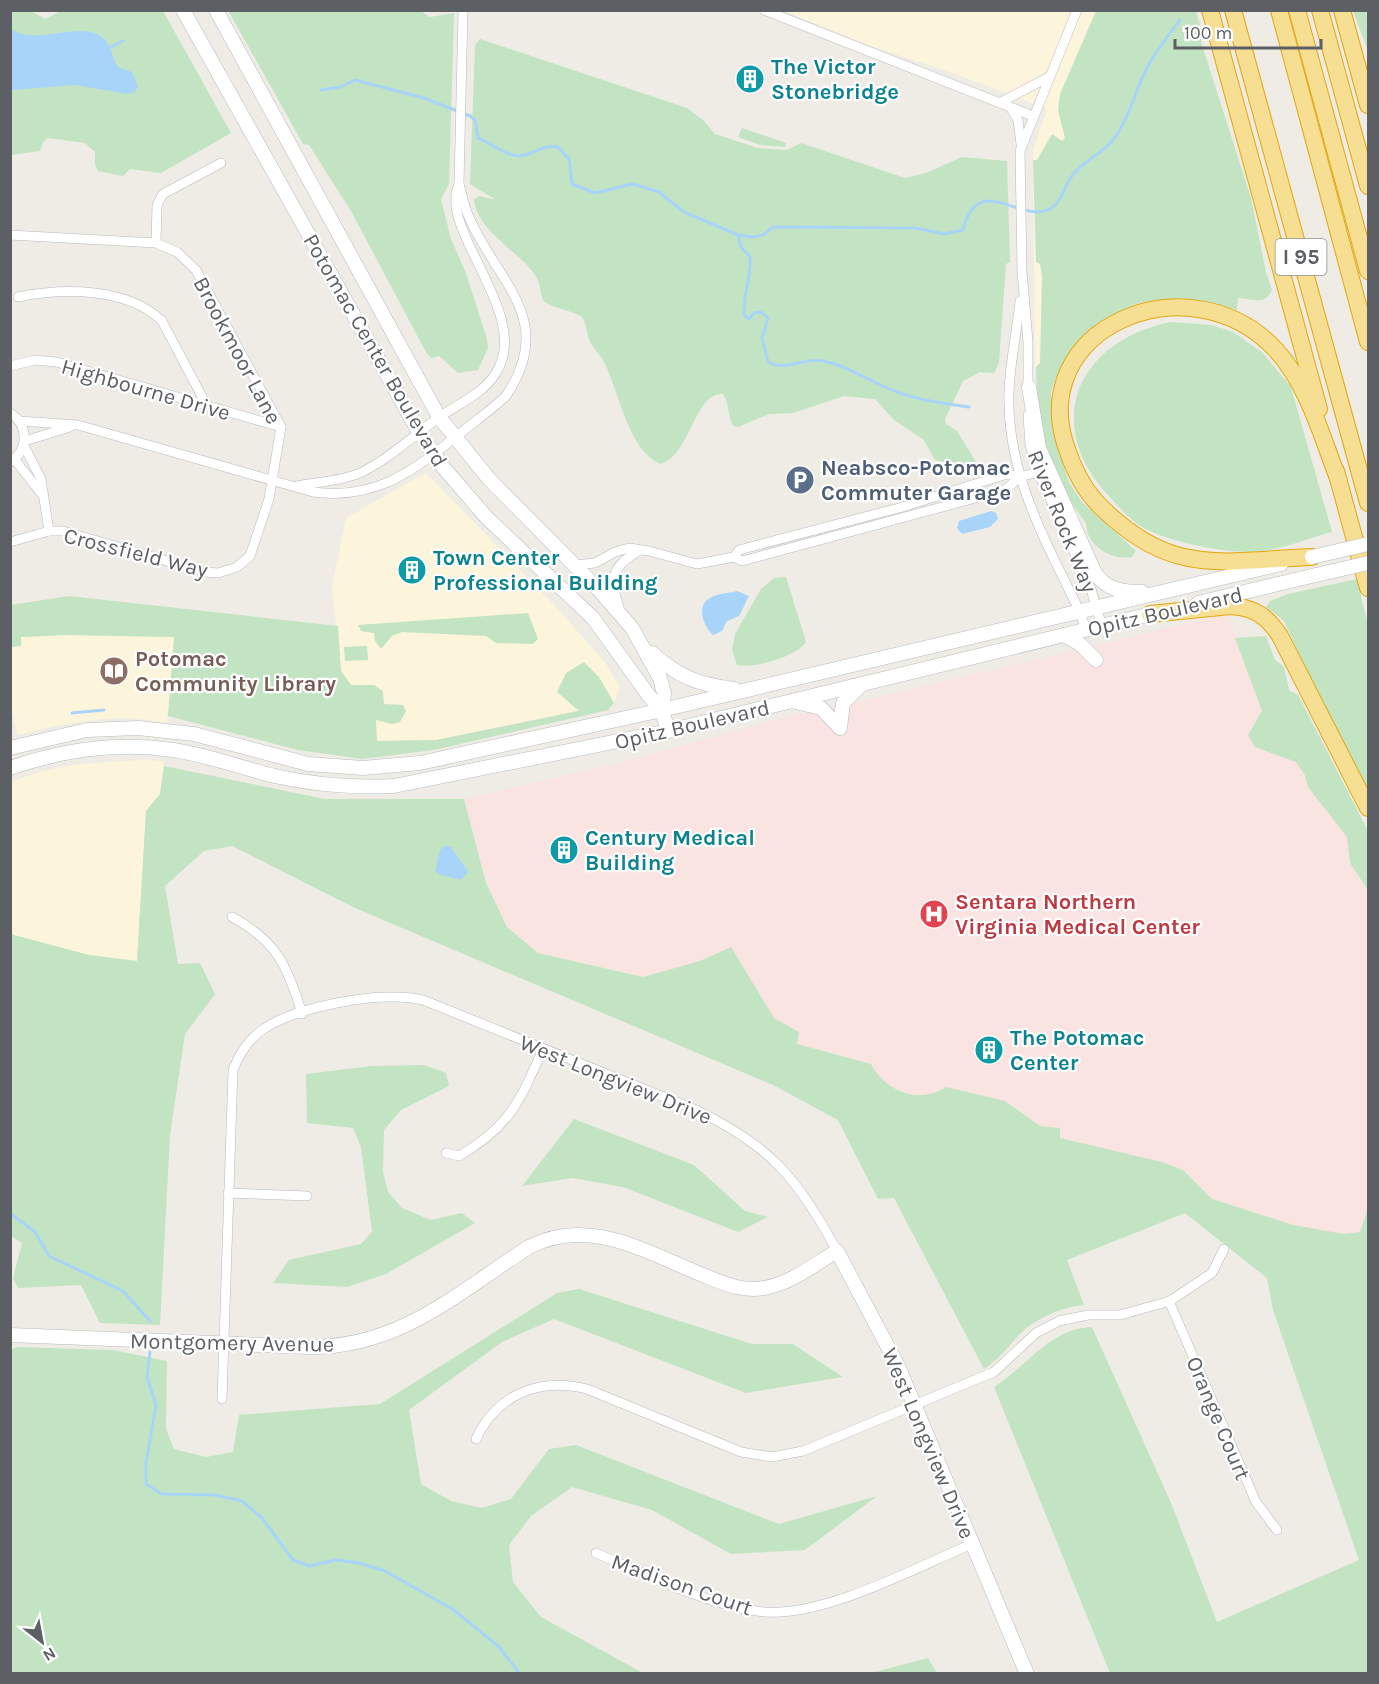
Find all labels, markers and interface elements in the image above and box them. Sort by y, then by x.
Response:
scale bar [1175,12,1320,50]
text: 100 m [1184,22,1232,44]
place label: The Victor Stonebridge [771,54,899,105]
building icon: The Victor Stonebridge [734,63,766,95]
street label: Potomac Center Boulevard [298,229,453,472]
road number: I 95 [1276,239,1326,275]
street label: Brookmoor Lane [187,272,287,428]
street label: Highbourne Drive [58,353,233,427]
street label: River Rock Way [1022,446,1102,596]
place label: Neabsco-Potomac Commuter Garage [821,455,1011,506]
parking icon: Neabsco-Potomac Commuter Garage [784,464,816,496]
street label: Crossfield Way [61,522,211,583]
place label: Town Center Professional Building [433,545,658,596]
building icon: Town Center Professional Building [396,554,428,586]
street label: Opitz Boulevard [1085,582,1245,642]
place label: Potomac Community Library [135,646,336,697]
library icon: Potomac Community Library [98,655,130,687]
street label: Opitz Boulevard [612,695,772,755]
place label: Century Medical Building [585,825,755,876]
building icon: Century Medical Building [548,834,580,866]
place label: Sentara Northern Virginia Medical Center [955,889,1200,940]
hospital icon: Sentara Northern Virginia Medical Center [918,898,950,930]
place label: The Potomac Center [1010,1025,1144,1076]
street label: West Longview Drive [516,1030,715,1130]
building icon: The Potomac Center [973,1034,1005,1066]
street label: Montgomery Avenue [130,1328,334,1358]
street label: West Longview Drive [876,1344,980,1543]
street label: Orange Court [1180,1353,1256,1484]
street label: Madison Court [608,1549,756,1621]
north arrow [12,1612,72,1672]
text: N [40,1643,59,1666]

